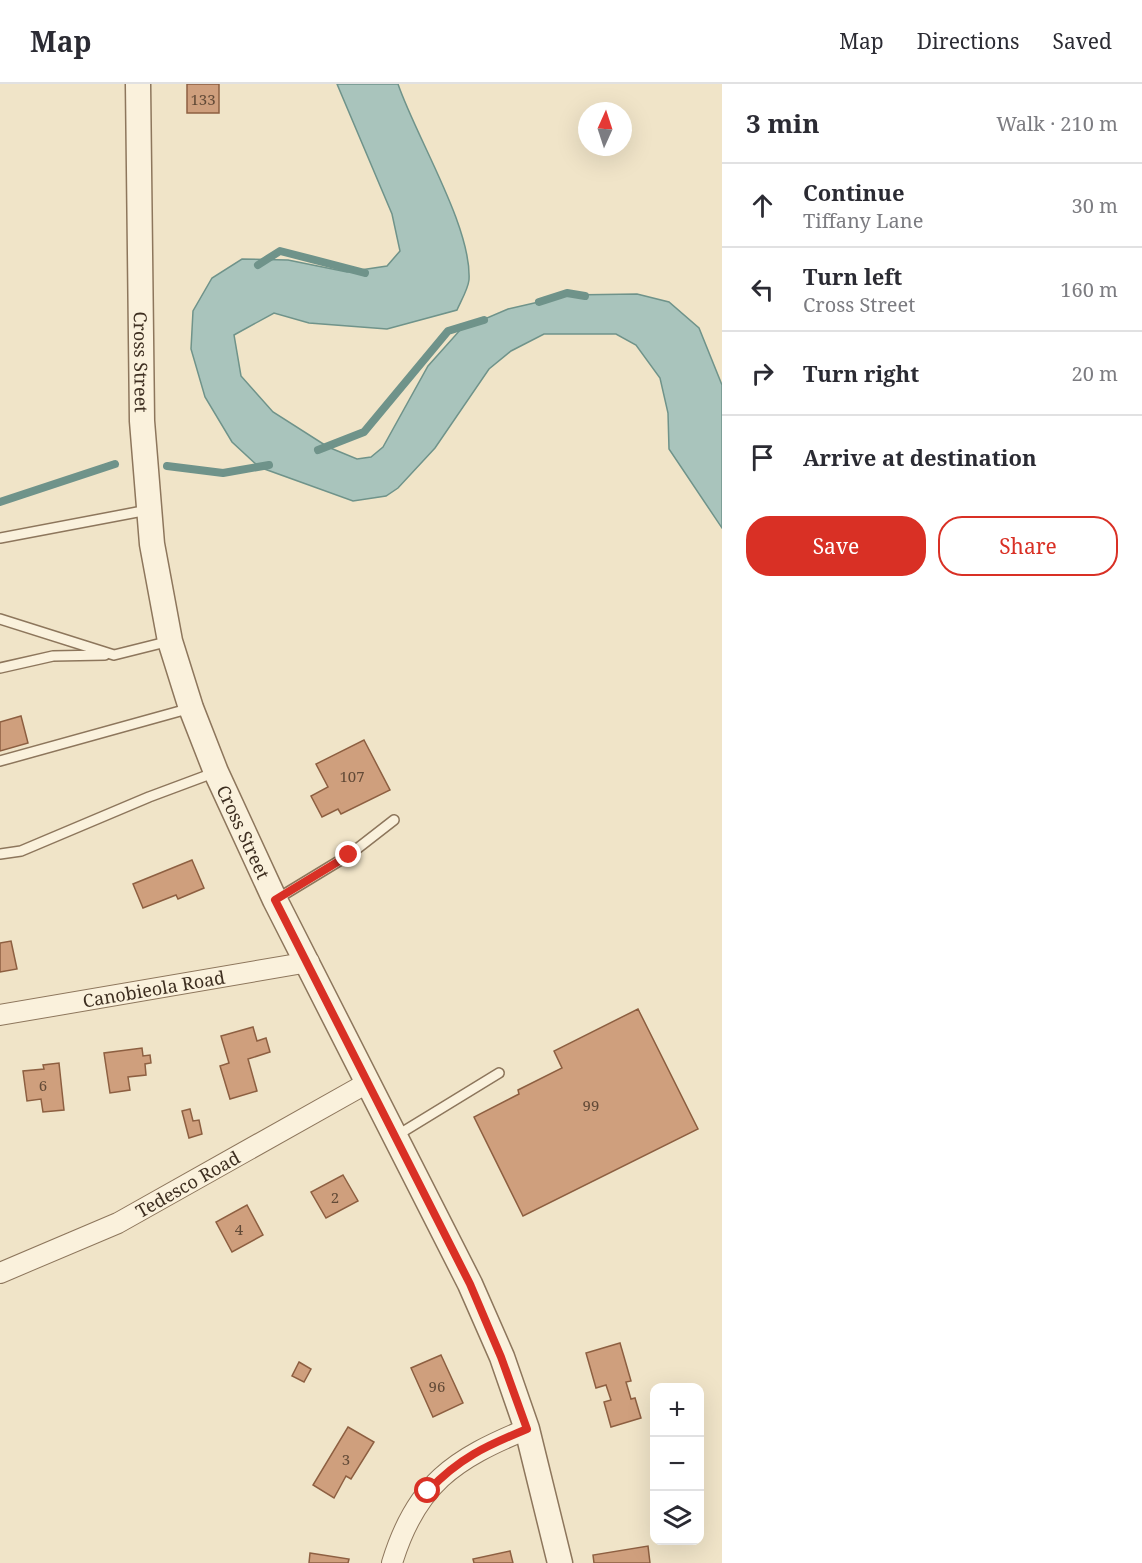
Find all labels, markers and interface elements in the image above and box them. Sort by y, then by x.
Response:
text: Map [30,22,92,60]
text: Map [839,27,884,55]
text: Directions [917,27,1019,55]
text: Saved [1052,27,1112,55]
house number: 133 [190,89,216,109]
north arrow [578,102,632,156]
text: 3 min [746,105,820,141]
text: Walk · 210 m [996,110,1118,137]
text: Continue [803,177,905,207]
icon: ahead [746,189,779,222]
text: 30 m [1072,192,1118,219]
text: Tiffany Lane [803,207,923,234]
text: Turn left [803,261,902,291]
icon: left [746,273,779,306]
text: 160 m [1060,276,1118,303]
text: Cross Street [803,291,915,318]
street label: Cross Street [129,311,154,413]
icon: right [746,357,779,390]
text: Turn right [803,358,919,388]
text: 20 m [1072,360,1118,387]
icon: arrive [746,441,779,474]
text: Arrive at destination [803,442,1037,472]
button: Save [746,516,926,576]
button: Share [938,516,1118,576]
house number: 107 [339,766,365,786]
street label: Cross Street [212,781,276,883]
route end [335,841,361,867]
street label: Canobieola Road [81,965,227,1013]
house number: 6 [39,1075,47,1095]
house number: 99 [583,1095,599,1115]
street label: Tedesco Road [131,1145,244,1223]
house number: 2 [331,1187,339,1207]
house number: 4 [235,1219,244,1239]
house number: 96 [429,1376,445,1396]
map controls [650,1383,704,1545]
button: + [650,1383,704,1437]
button: − [650,1437,704,1491]
house number: 3 [342,1449,350,1469]
route start [414,1477,440,1503]
button: layers [650,1491,704,1545]

